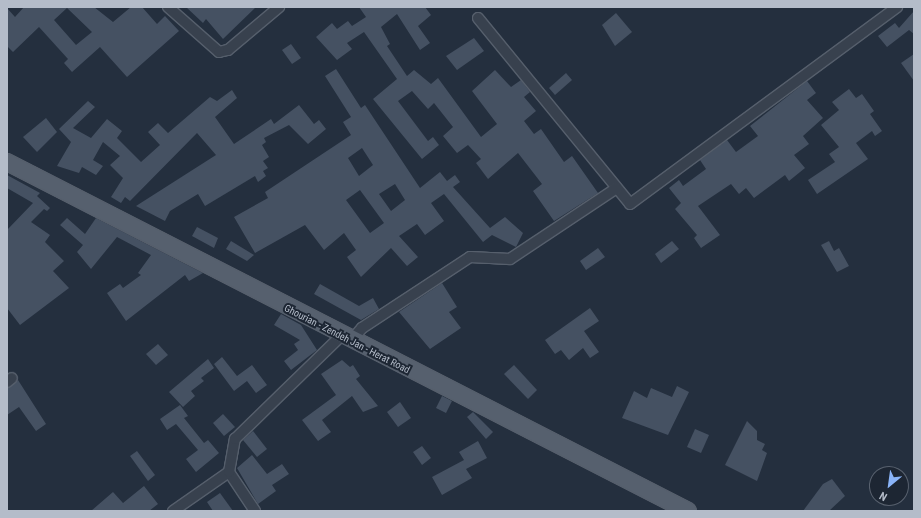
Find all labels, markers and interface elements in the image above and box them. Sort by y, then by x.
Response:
street label: Ghourian - Zendeh Jan - Herat Road [282,302,412,376]
north arrow [869,466,909,506]
text: N [877,489,890,503]

